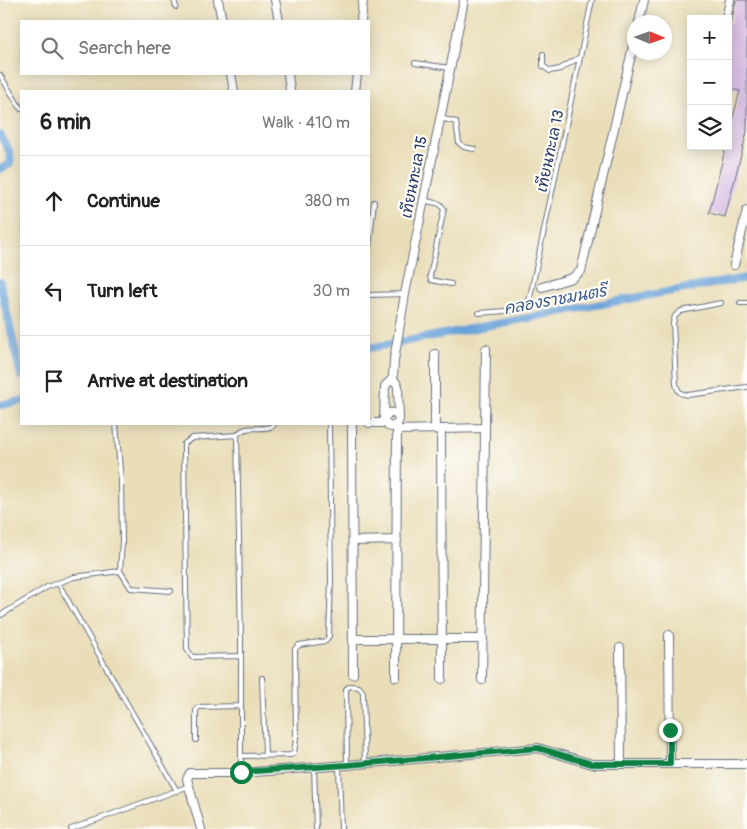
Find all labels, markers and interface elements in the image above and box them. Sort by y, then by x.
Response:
north arrow [627,15,672,60]
map controls [687,15,732,150]
button: + [687,15,732,60]
search box [20,20,370,75]
icon: search [38,34,66,62]
text: Search here [78,36,171,60]
button: − [687,60,732,105]
button: layers [687,105,732,150]
street label: เทียนทะเล 13 [532,108,568,194]
text: 6 min [40,109,91,136]
text: Walk · 410 m [262,113,350,133]
street label: เทียนทะเล 15 [397,134,432,220]
icon: ahead [40,187,68,215]
text: Continue [87,189,160,213]
text: 380 m [304,191,350,211]
icon: left [40,277,68,305]
text: Turn left [87,279,157,303]
water label: คลองราชมนตรี [502,280,612,319]
text: 30 m [312,281,350,301]
icon: arrive [40,367,68,395]
text: Arrive at destination [87,369,248,393]
route end [659,719,682,742]
route start [230,761,253,784]

